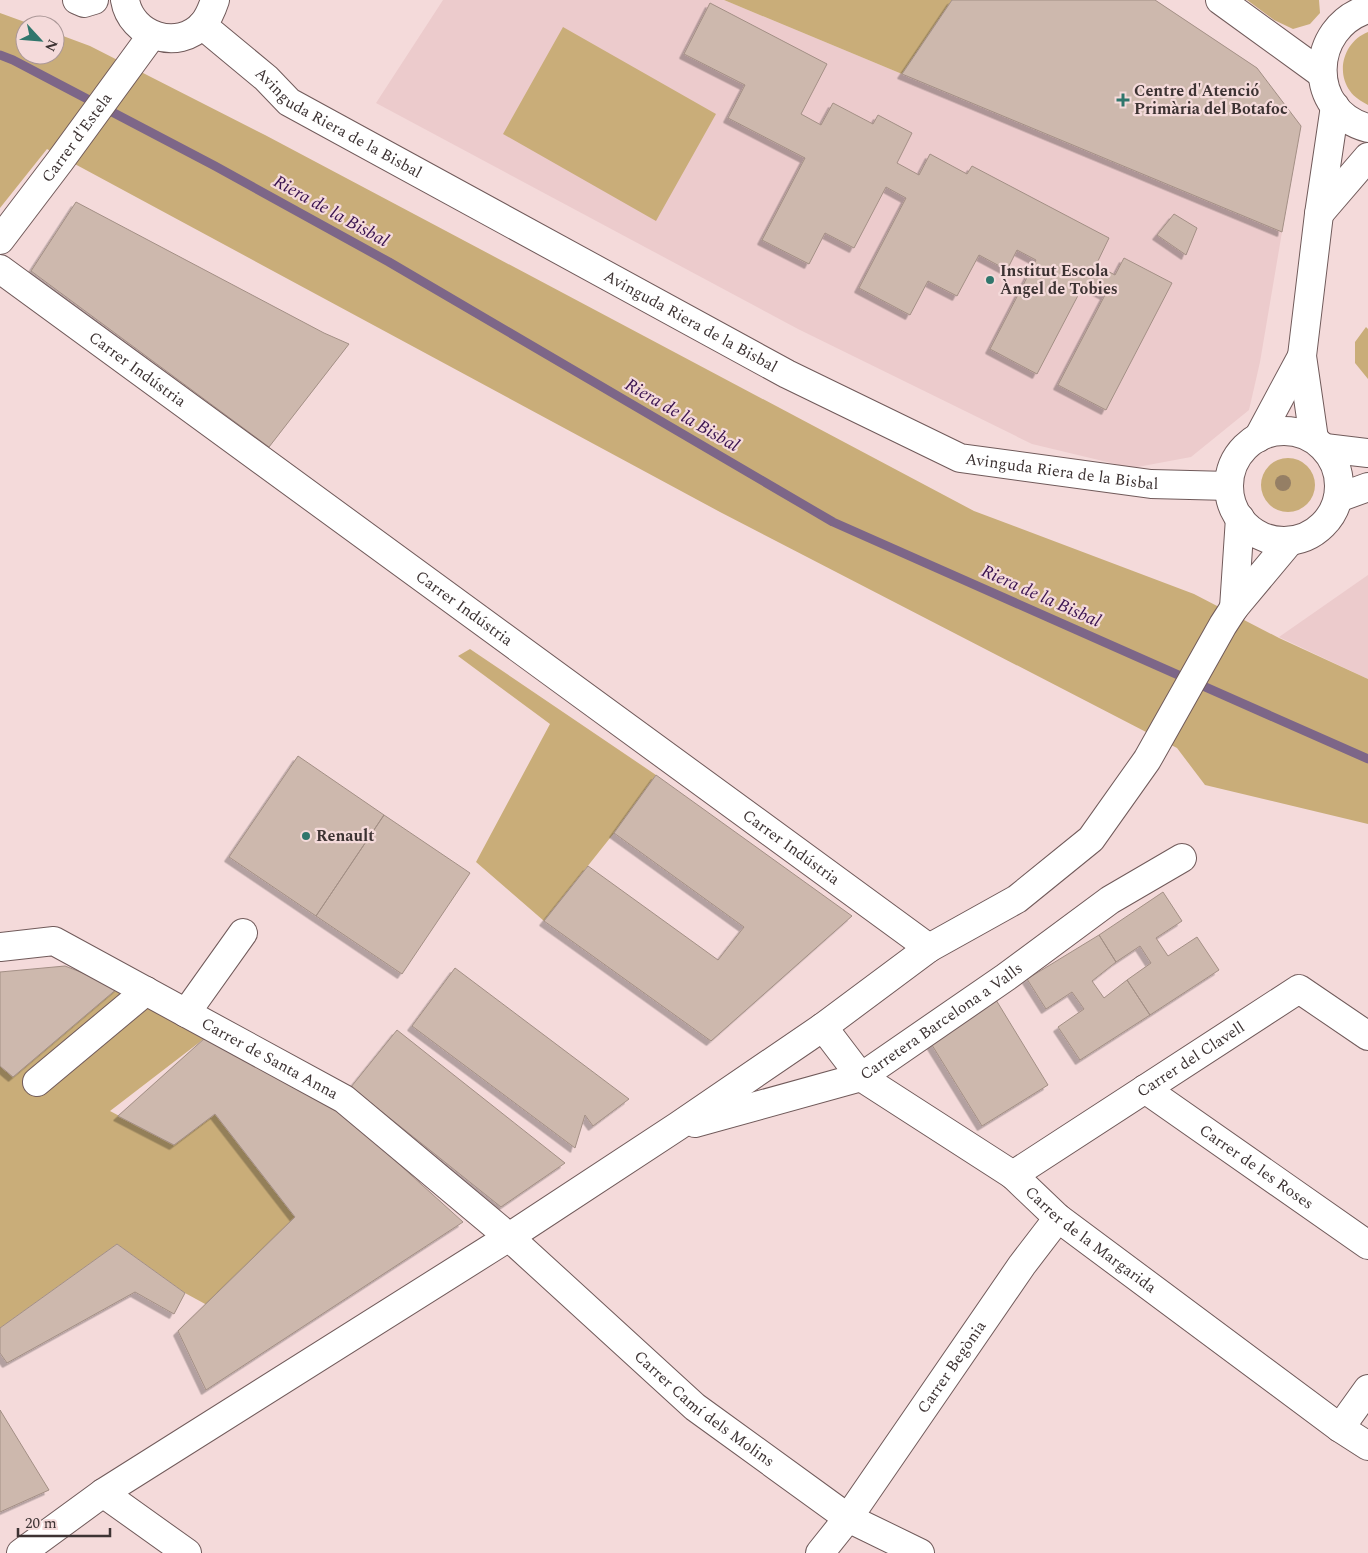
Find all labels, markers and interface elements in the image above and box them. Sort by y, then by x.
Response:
north arrow [15,15,65,65]
text: N [39,36,63,55]
street label: Avinguda Riera de la Bisbal [250,61,426,184]
place label: Centre d'Atenció Primària del Botafoc [1134,79,1288,121]
street label: Carrer d'Estela [36,88,118,188]
marker: Centre d'Atenció Primària del Botafoc [1116,93,1130,107]
water label: Riera de la Bisbal [268,168,394,254]
place label: Institut Escola Àngel de Tobies [1000,259,1118,301]
street label: Avinguda Riera de la Bisbal [599,264,782,379]
marker: Institut Escola Àngel de Tobies [984,274,996,286]
street label: Carrer Indústria [84,326,191,413]
water label: Riera de la Bisbal [620,371,745,459]
street label: Avinguda Riera de la Bisbal [964,447,1159,496]
water label: Riera de la Bisbal [977,558,1105,635]
street label: Carrer Indústria [410,565,518,652]
street label: Carrer Indústria [737,803,845,891]
place label: Renault [316,824,374,848]
marker: Renault [300,830,312,842]
street label: Carretera Barcelona a Valls [855,956,1028,1086]
street label: Carrer de Santa Anna [197,1011,343,1106]
street label: Carrer del Clavell [1132,1015,1250,1103]
street label: Carrer de les Roses [1194,1118,1319,1216]
street label: Carrer de la Margarida [1020,1180,1162,1299]
street label: Carrer Begònia [911,1316,992,1418]
street label: Carrer Camí dels Molins [629,1345,780,1473]
scale bar [18,1506,110,1538]
text: 20 m [25,1512,57,1535]

